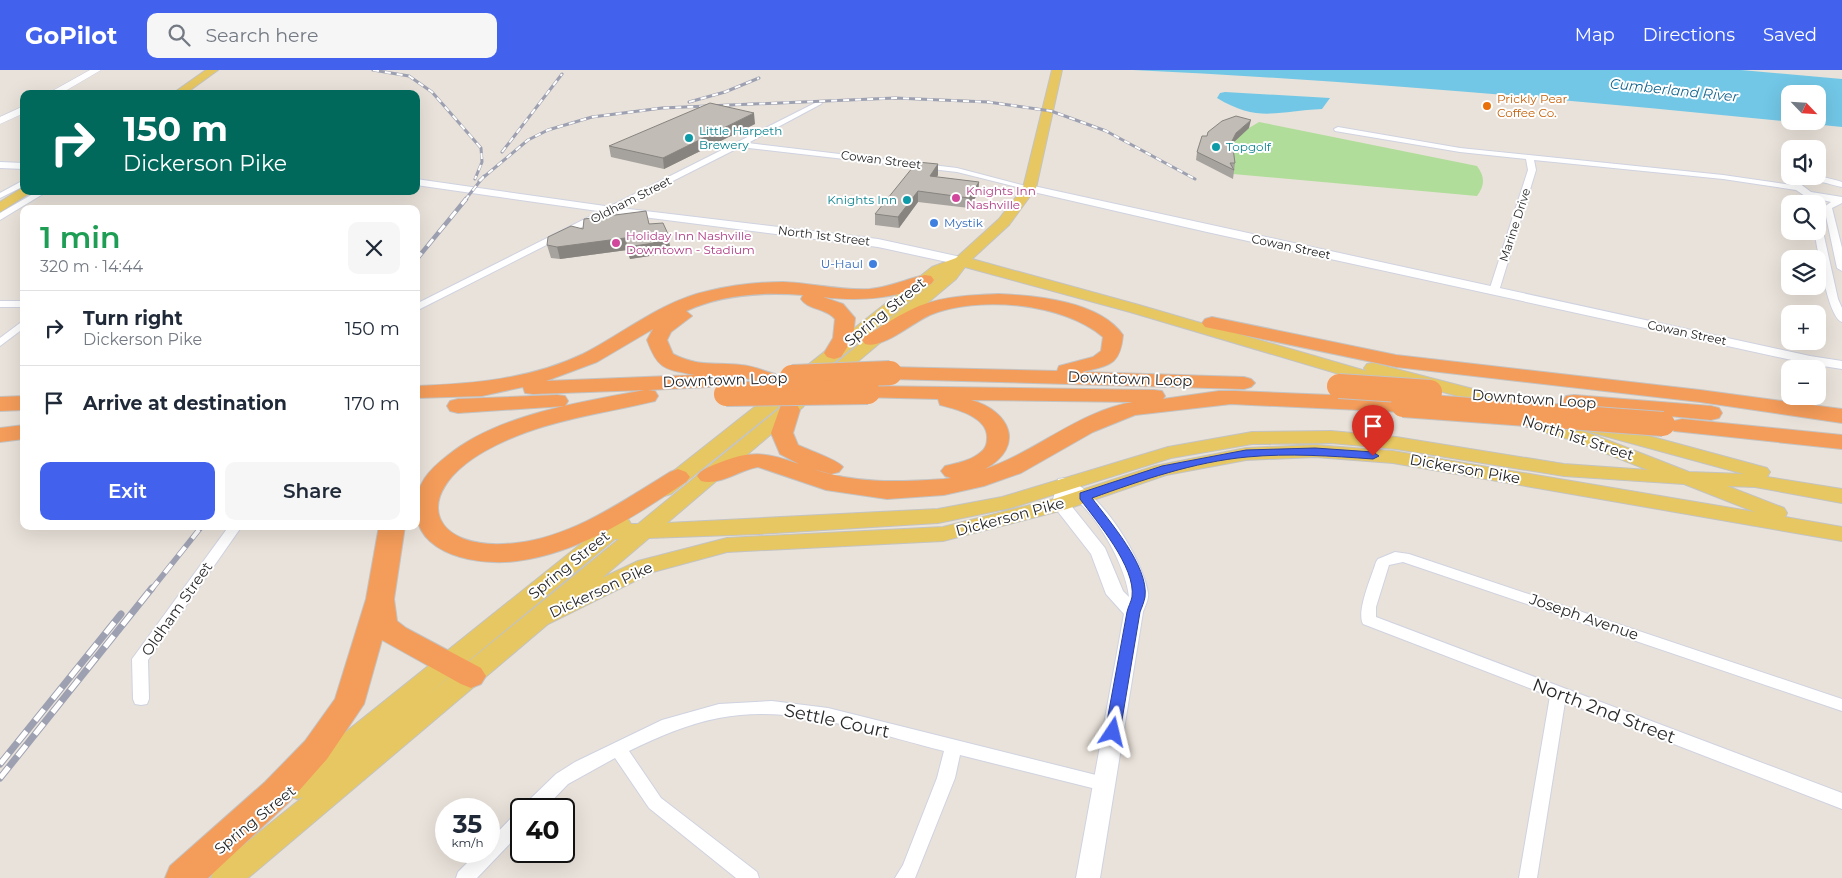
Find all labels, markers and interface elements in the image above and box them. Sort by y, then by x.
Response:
search box [147,13,497,58]
text: GoPilot [25,21,117,50]
icon: search [165,21,193,49]
text: Search here [205,24,318,47]
text: Map [1575,24,1615,46]
text: Directions [1643,24,1735,46]
text: Saved [1763,24,1817,46]
water label: Cumberland River [1609,74,1739,106]
north arrow [1781,85,1826,130]
map controls [1781,85,1826,405]
place label: Prickly Pear Coffee Co. [1497,91,1568,120]
marker: Prickly Pear Coffee Co. [1481,100,1493,112]
text: 150 m [123,107,228,150]
icon: right [40,110,105,175]
place label: Little Harpeth Brewery [699,123,782,152]
marker: Little Harpeth Brewery [683,132,695,144]
place label: Topgolf [1226,139,1272,154]
button: sound [1781,140,1826,185]
marker: Topgolf [1210,141,1222,153]
street label: Cowan Street [840,147,922,172]
text: Dickerson Pike [123,150,287,177]
street label: Oldham Street [588,173,674,226]
place label: Knights Inn Nashville [966,183,1036,212]
street label: Marine Drive [1496,186,1533,264]
place label: Knights Inn [827,192,897,207]
marker: Knights Inn Nashville [950,192,962,204]
marker: Knights Inn [901,194,913,206]
button: search [1781,195,1826,240]
place label: Mystik [944,215,984,230]
marker: Mystik [928,217,940,229]
text: 1 min [40,219,121,256]
button: close [348,222,400,274]
street label: North 1st Street [777,222,871,249]
place label: Holiday Inn Nashville Downtown - Stadium [626,228,755,257]
street label: Cowan Street [1250,231,1332,262]
marker: Holiday Inn Nashville Downtown - Stadium [610,237,622,249]
button: layers [1781,250,1826,295]
place label: U-Haul [821,256,863,271]
text: 320 m · 14:44 [40,257,143,276]
marker: U-Haul [867,258,879,270]
street label: Spring Street [840,273,929,350]
button: + [1781,305,1826,350]
text: Turn right [83,307,183,330]
icon: right [40,314,68,342]
text: 150 m [345,317,400,340]
street label: Cowan Street [1646,317,1728,348]
text: Dickerson Pike [83,330,202,349]
button: − [1781,360,1826,405]
street label: Downtown Loop [1067,367,1193,390]
street label: Downtown Loop [662,368,788,391]
street label: Downtown Loop [1471,385,1597,412]
icon: arrive [40,389,68,417]
text: Arrive at destination [83,392,287,415]
text: 170 m [345,392,400,415]
pin [1352,405,1394,456]
street label: North 1st Street [1520,411,1636,464]
icon: arrive [1359,412,1387,440]
street label: Dickerson Pike [1408,449,1522,488]
button: Exit [40,462,215,520]
button: Share [225,462,400,520]
street label: Dickerson Pike [953,493,1066,540]
street label: Spring Street [524,526,613,603]
street label: Dickerson Pike [546,557,655,622]
street label: Oldham Street [137,558,216,660]
street label: Joseph Avenue [1526,589,1641,644]
street label: North 2nd Street [1529,674,1679,748]
street label: Settle Court [782,699,892,743]
position arrow [1086,705,1138,757]
street label: Spring Street [210,781,299,858]
speed limit sign: 40 [510,798,575,863]
text: 35 [453,809,482,839]
text: km/h [451,835,484,850]

